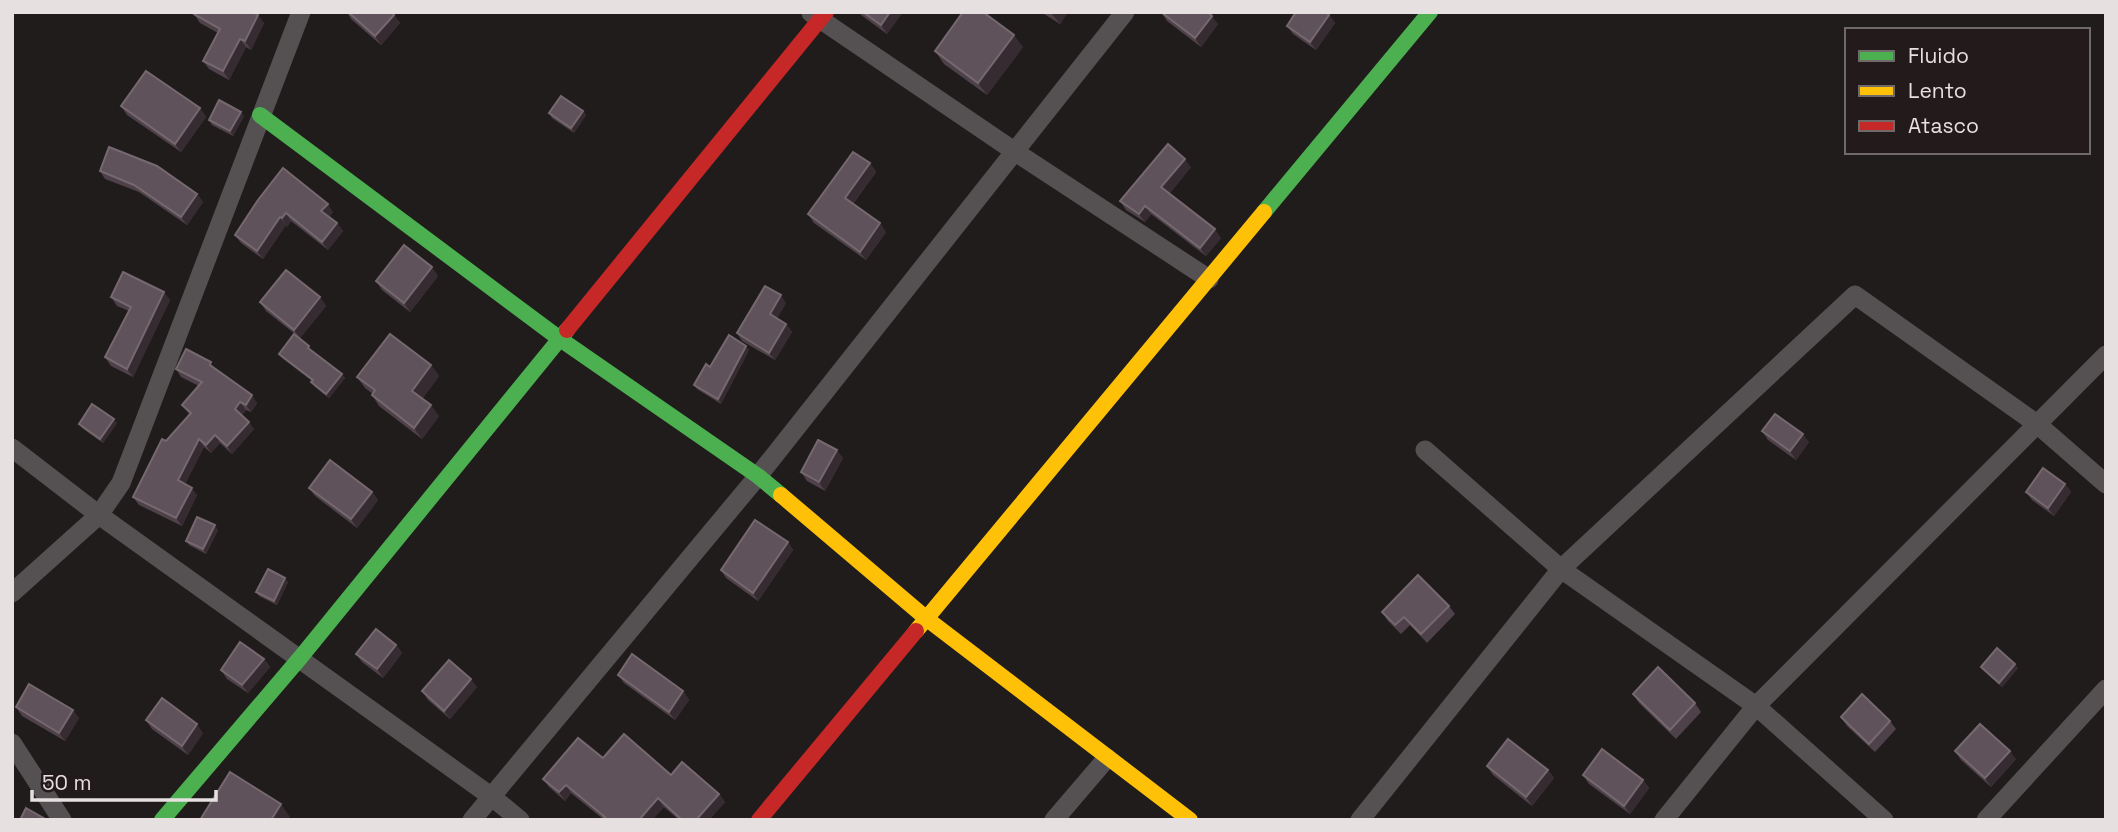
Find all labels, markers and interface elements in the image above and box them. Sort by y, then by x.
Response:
legend [1845,28,2090,154]
text: Fluido [1908,42,1969,69]
text: Lento [1908,77,1967,104]
text: Atasco [1908,112,1979,139]
scale bar [32,758,215,802]
text: 50 m [42,769,92,796]

